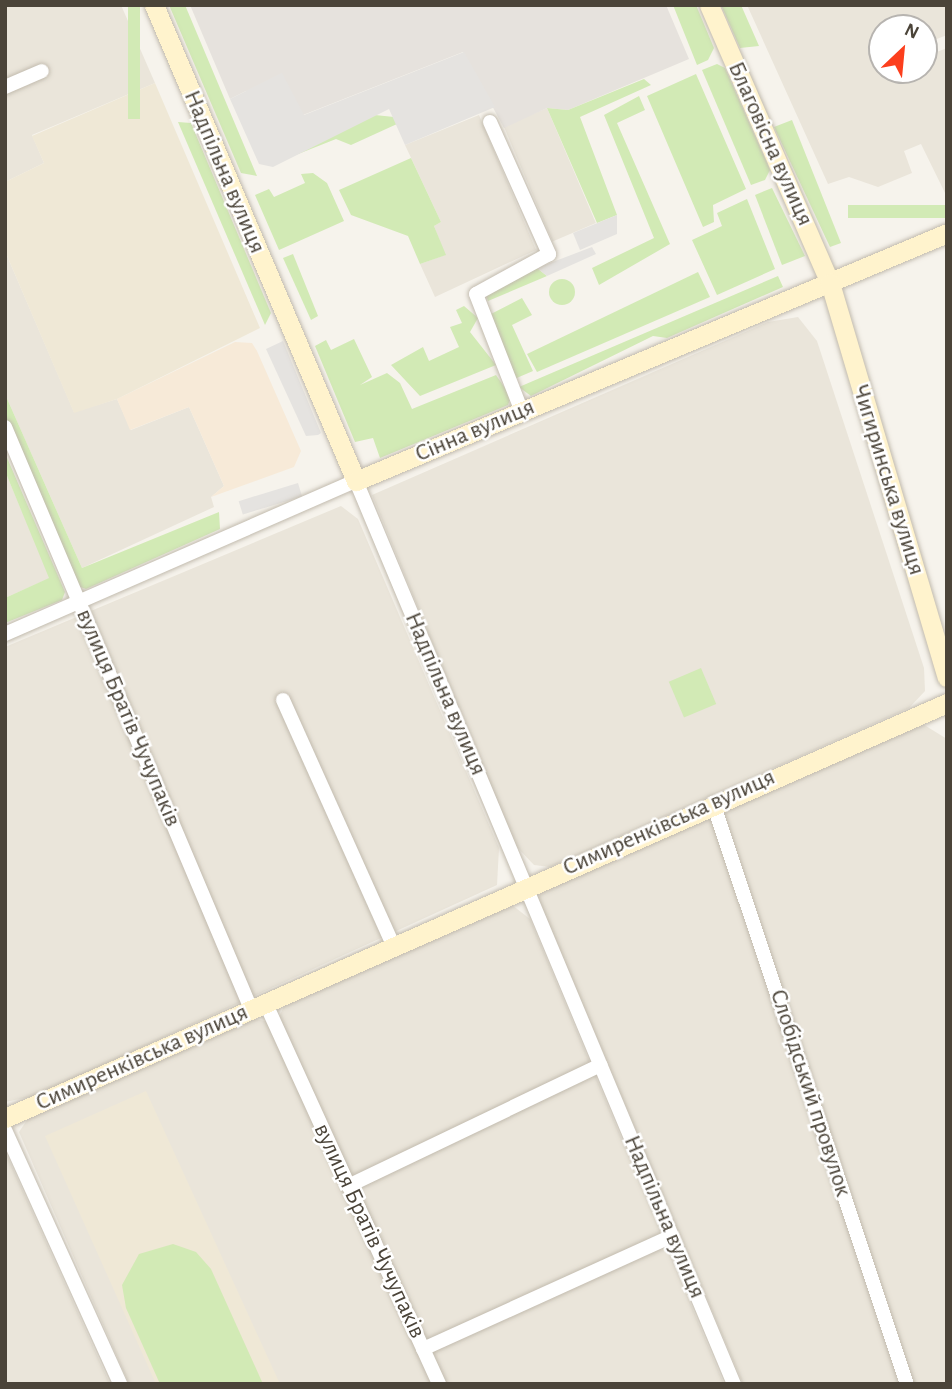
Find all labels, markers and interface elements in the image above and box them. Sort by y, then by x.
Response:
north arrow [868,14,938,84]
text: N [901,20,922,43]
street label: Благовісна вулиця [721,57,819,231]
street label: Надпільна вулиця [177,86,271,258]
street label: Чигиринська вулиця [845,381,931,579]
street label: Сінна вулиця [411,393,539,469]
street label: вулиця Братів Чучупаків [69,605,187,831]
street label: Надпільна вулиця [398,608,492,780]
street label: Симиренківська вулиця [558,763,780,883]
street label: Слобідський провулок [763,986,857,1200]
street label: Симиренківська вулиця [31,998,253,1118]
street label: вулиця Братів Чучупаків [307,1119,431,1343]
street label: Надпільна вулиця [617,1131,711,1303]

